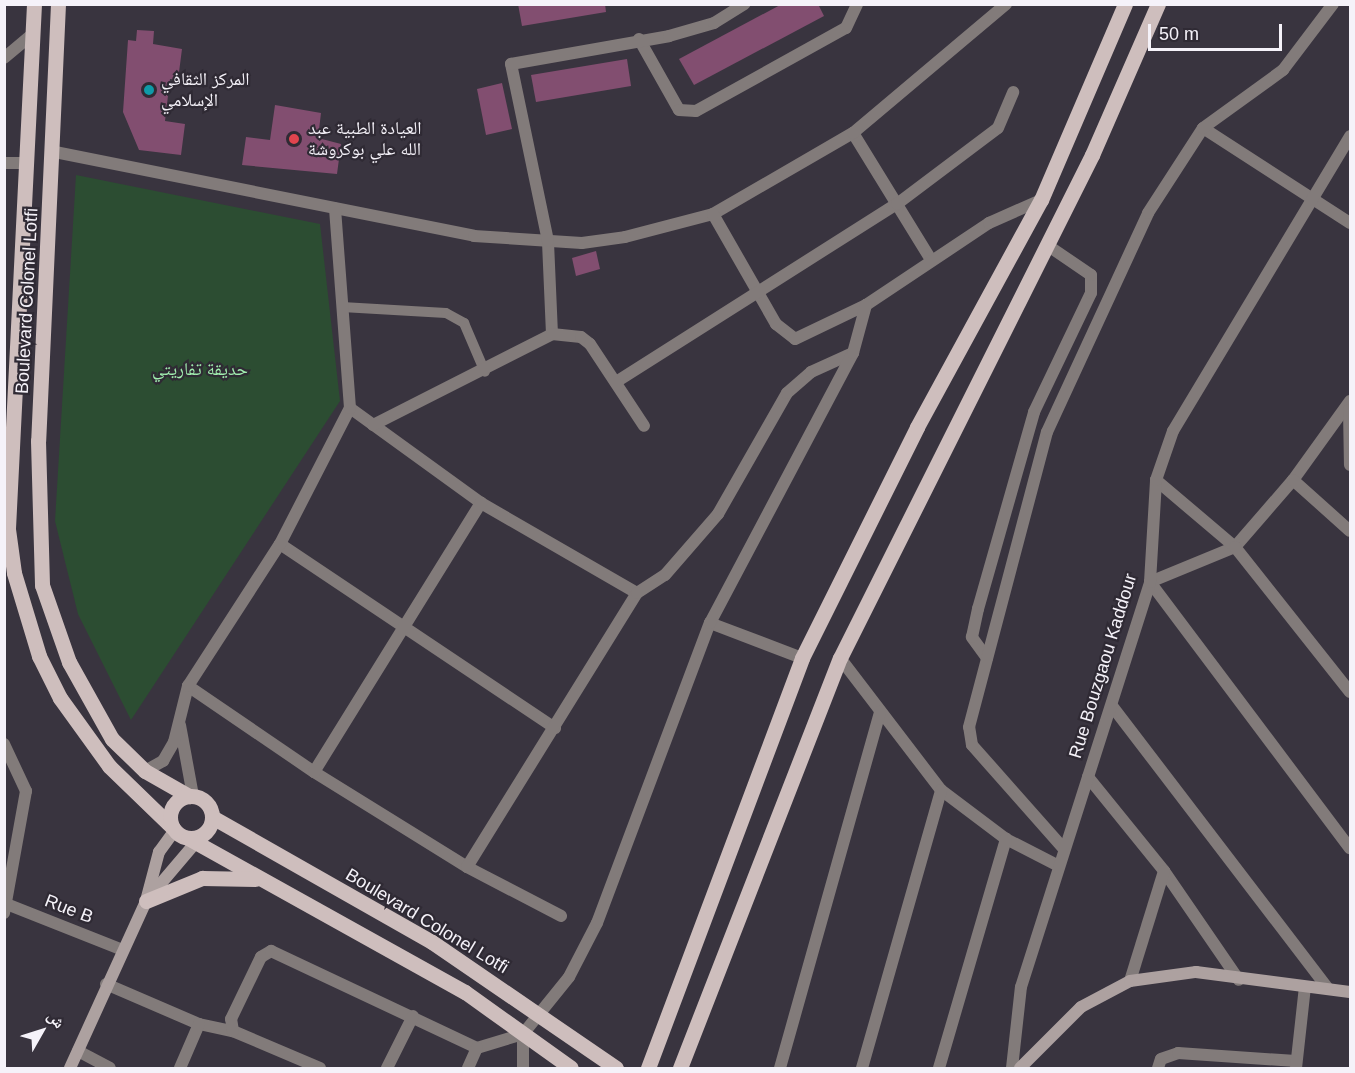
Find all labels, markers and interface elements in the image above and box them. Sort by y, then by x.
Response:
scale bar [1151,12,1284,50]
text: 50 m [1159,24,1199,44]
place label: المركز الثقافي الإسلامي [161,69,250,112]
marker: المركز الثقافي الإسلامي [142,83,156,97]
place label: العيادة الطبية عبد الله علي بوكروشة [308,118,422,160]
marker: العيادة الطبية عبد الله علي بوكروشة [285,130,303,148]
street label: Boulevard Colonel Lotfi [11,208,43,394]
park label: حديقة تفاريتي [152,358,248,380]
street label: Rue Bouzgaou Kaddour [1065,571,1141,761]
street label: Boulevard Colonel Lotfi [342,864,512,978]
street label: Rue B [42,890,96,928]
north arrow [12,1001,72,1061]
text: ش [44,1007,68,1031]

